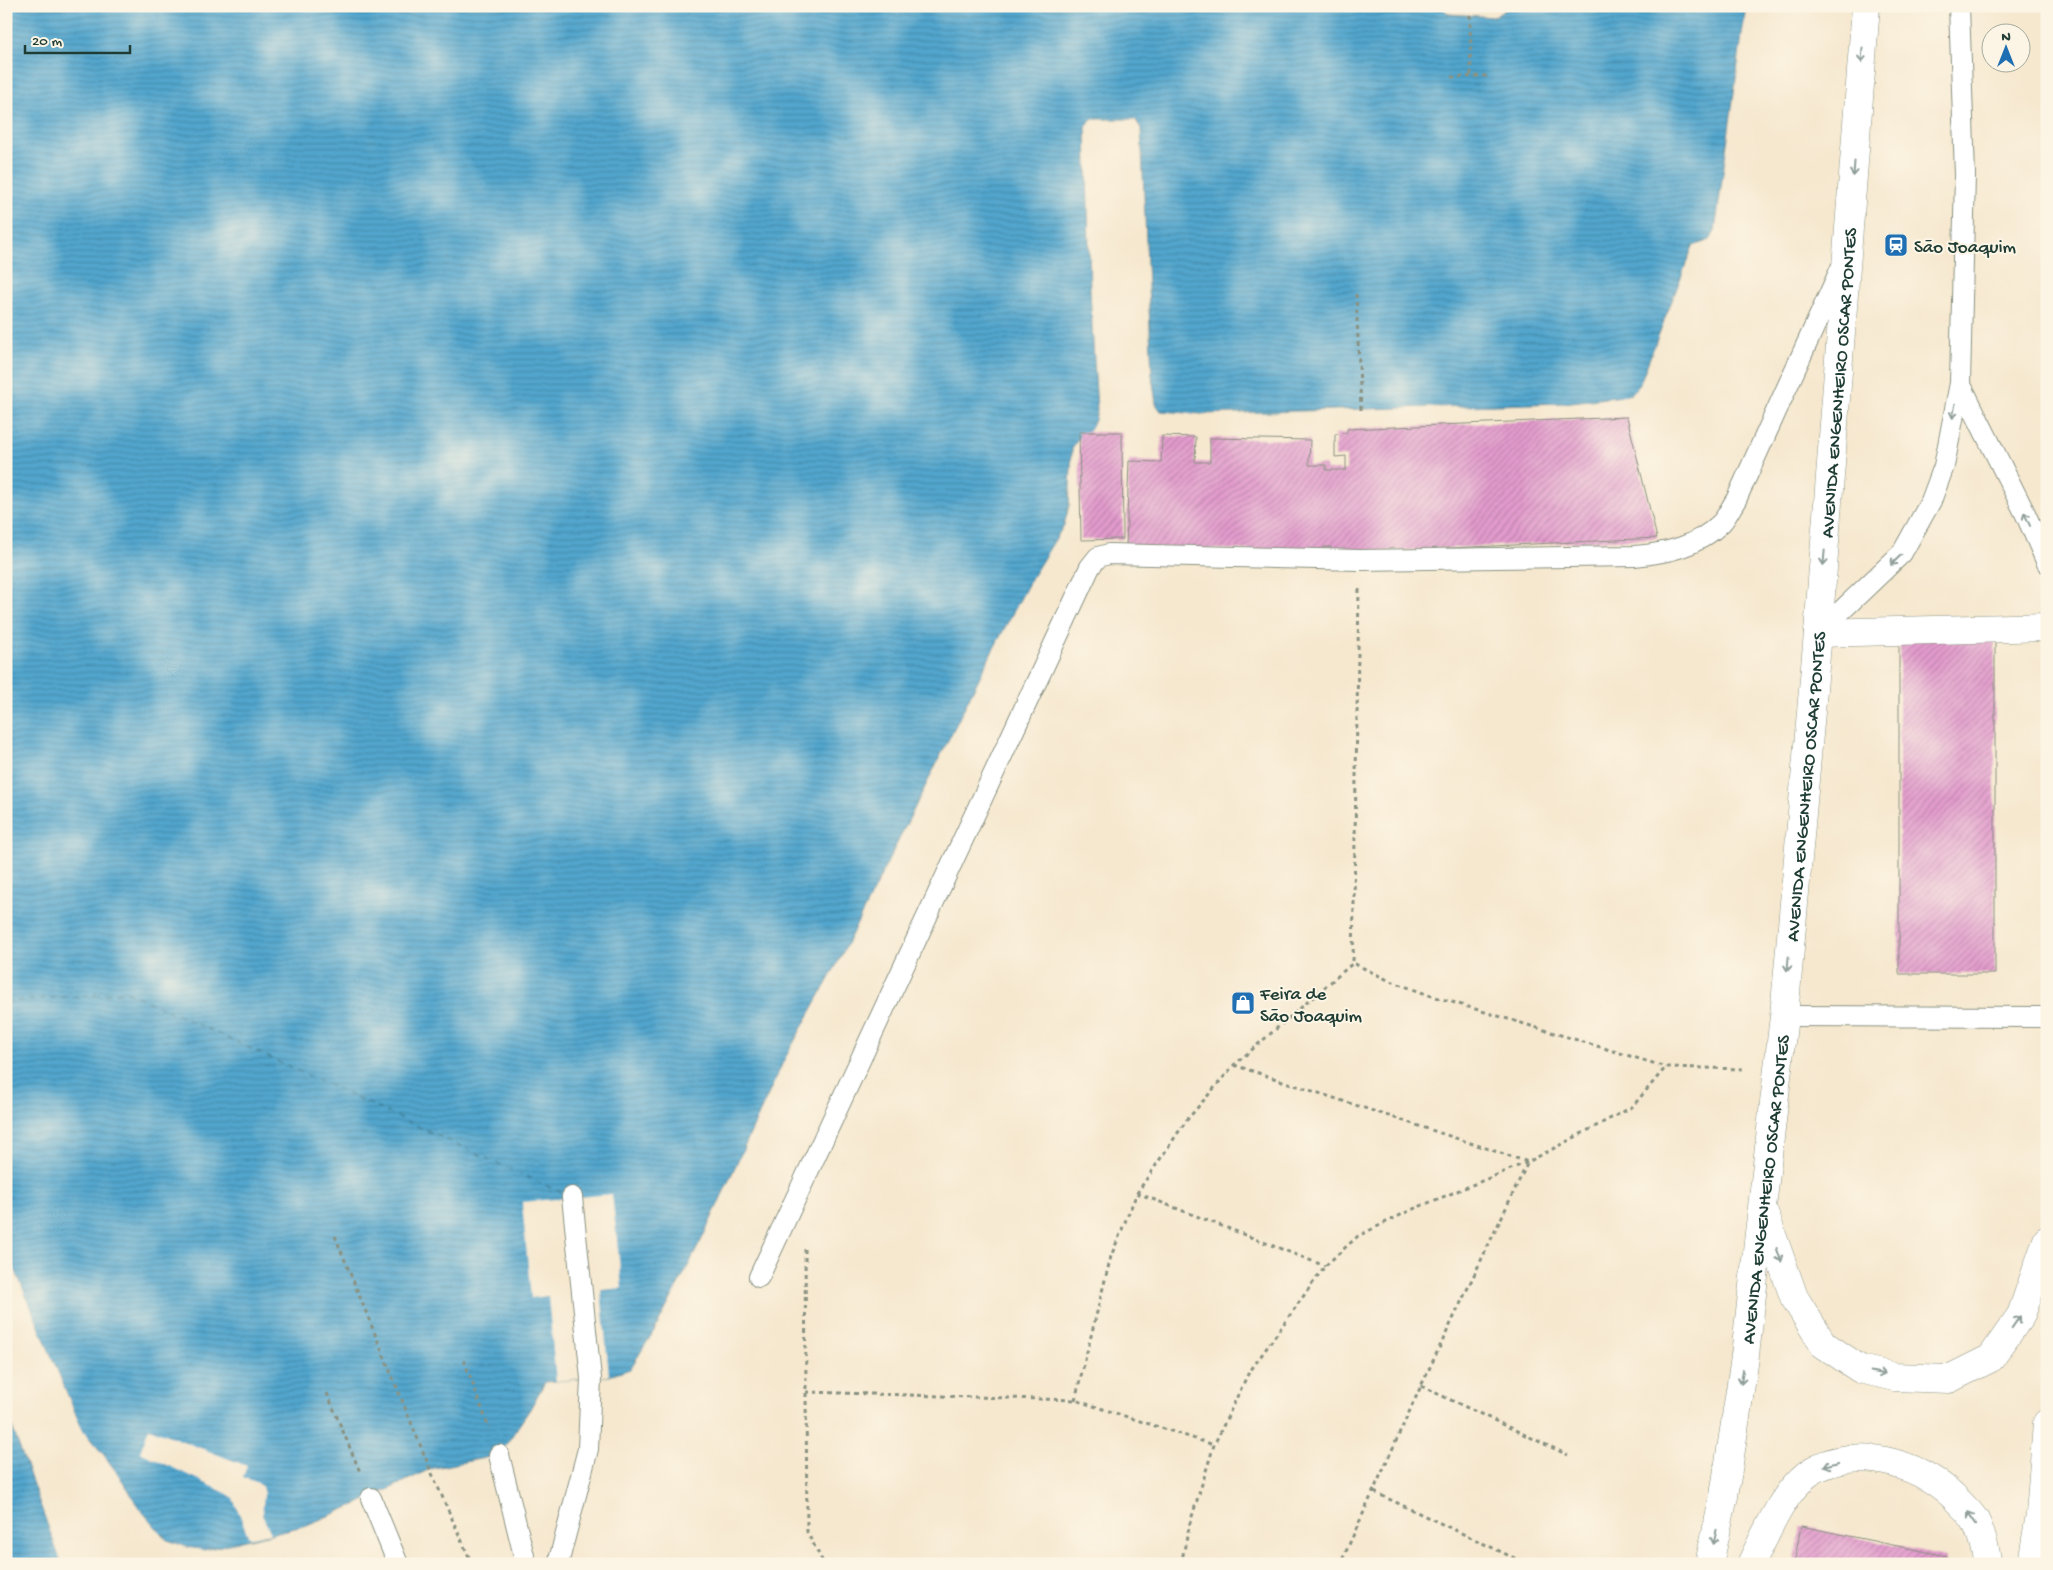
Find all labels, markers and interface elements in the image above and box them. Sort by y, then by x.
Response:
scale bar [25,22,130,54]
north arrow [1980,22,2030,72]
text: N [2001,29,2011,46]
text: 20 m [32,33,62,51]
one-way arrow [1858,47,1867,63]
one-way arrow [1849,161,1859,177]
street label: AVENIDA ENGENHEIRO OSCAR PONTES [1817,227,1864,539]
station icon: São Joaquim [1883,232,1909,258]
place label: São Joaquim [1914,237,2017,260]
one-way arrow [1949,402,1959,418]
one-way arrow [2022,512,2031,527]
one-way arrow [1820,550,1829,566]
one-way arrow [1889,554,1902,566]
street label: AVENIDA ENGENHEIRO OSCAR PONTES [1783,631,1833,943]
one-way arrow [1783,956,1793,972]
place label: Feira de São Joaquim [1259,984,1363,1029]
shop icon: Feira de São Joaquim [1230,990,1256,1016]
street label: AVENIDA ENGENHEIRO OSCAR PONTES [1738,1034,1797,1346]
one-way arrow [1775,1247,1785,1263]
one-way arrow [2011,1316,2021,1330]
one-way arrow [1737,1369,1747,1385]
one-way arrow [1869,1369,1885,1378]
one-way arrow [1824,1459,1840,1469]
one-way arrow [1967,1512,1977,1526]
one-way arrow [1710,1529,1719,1545]

